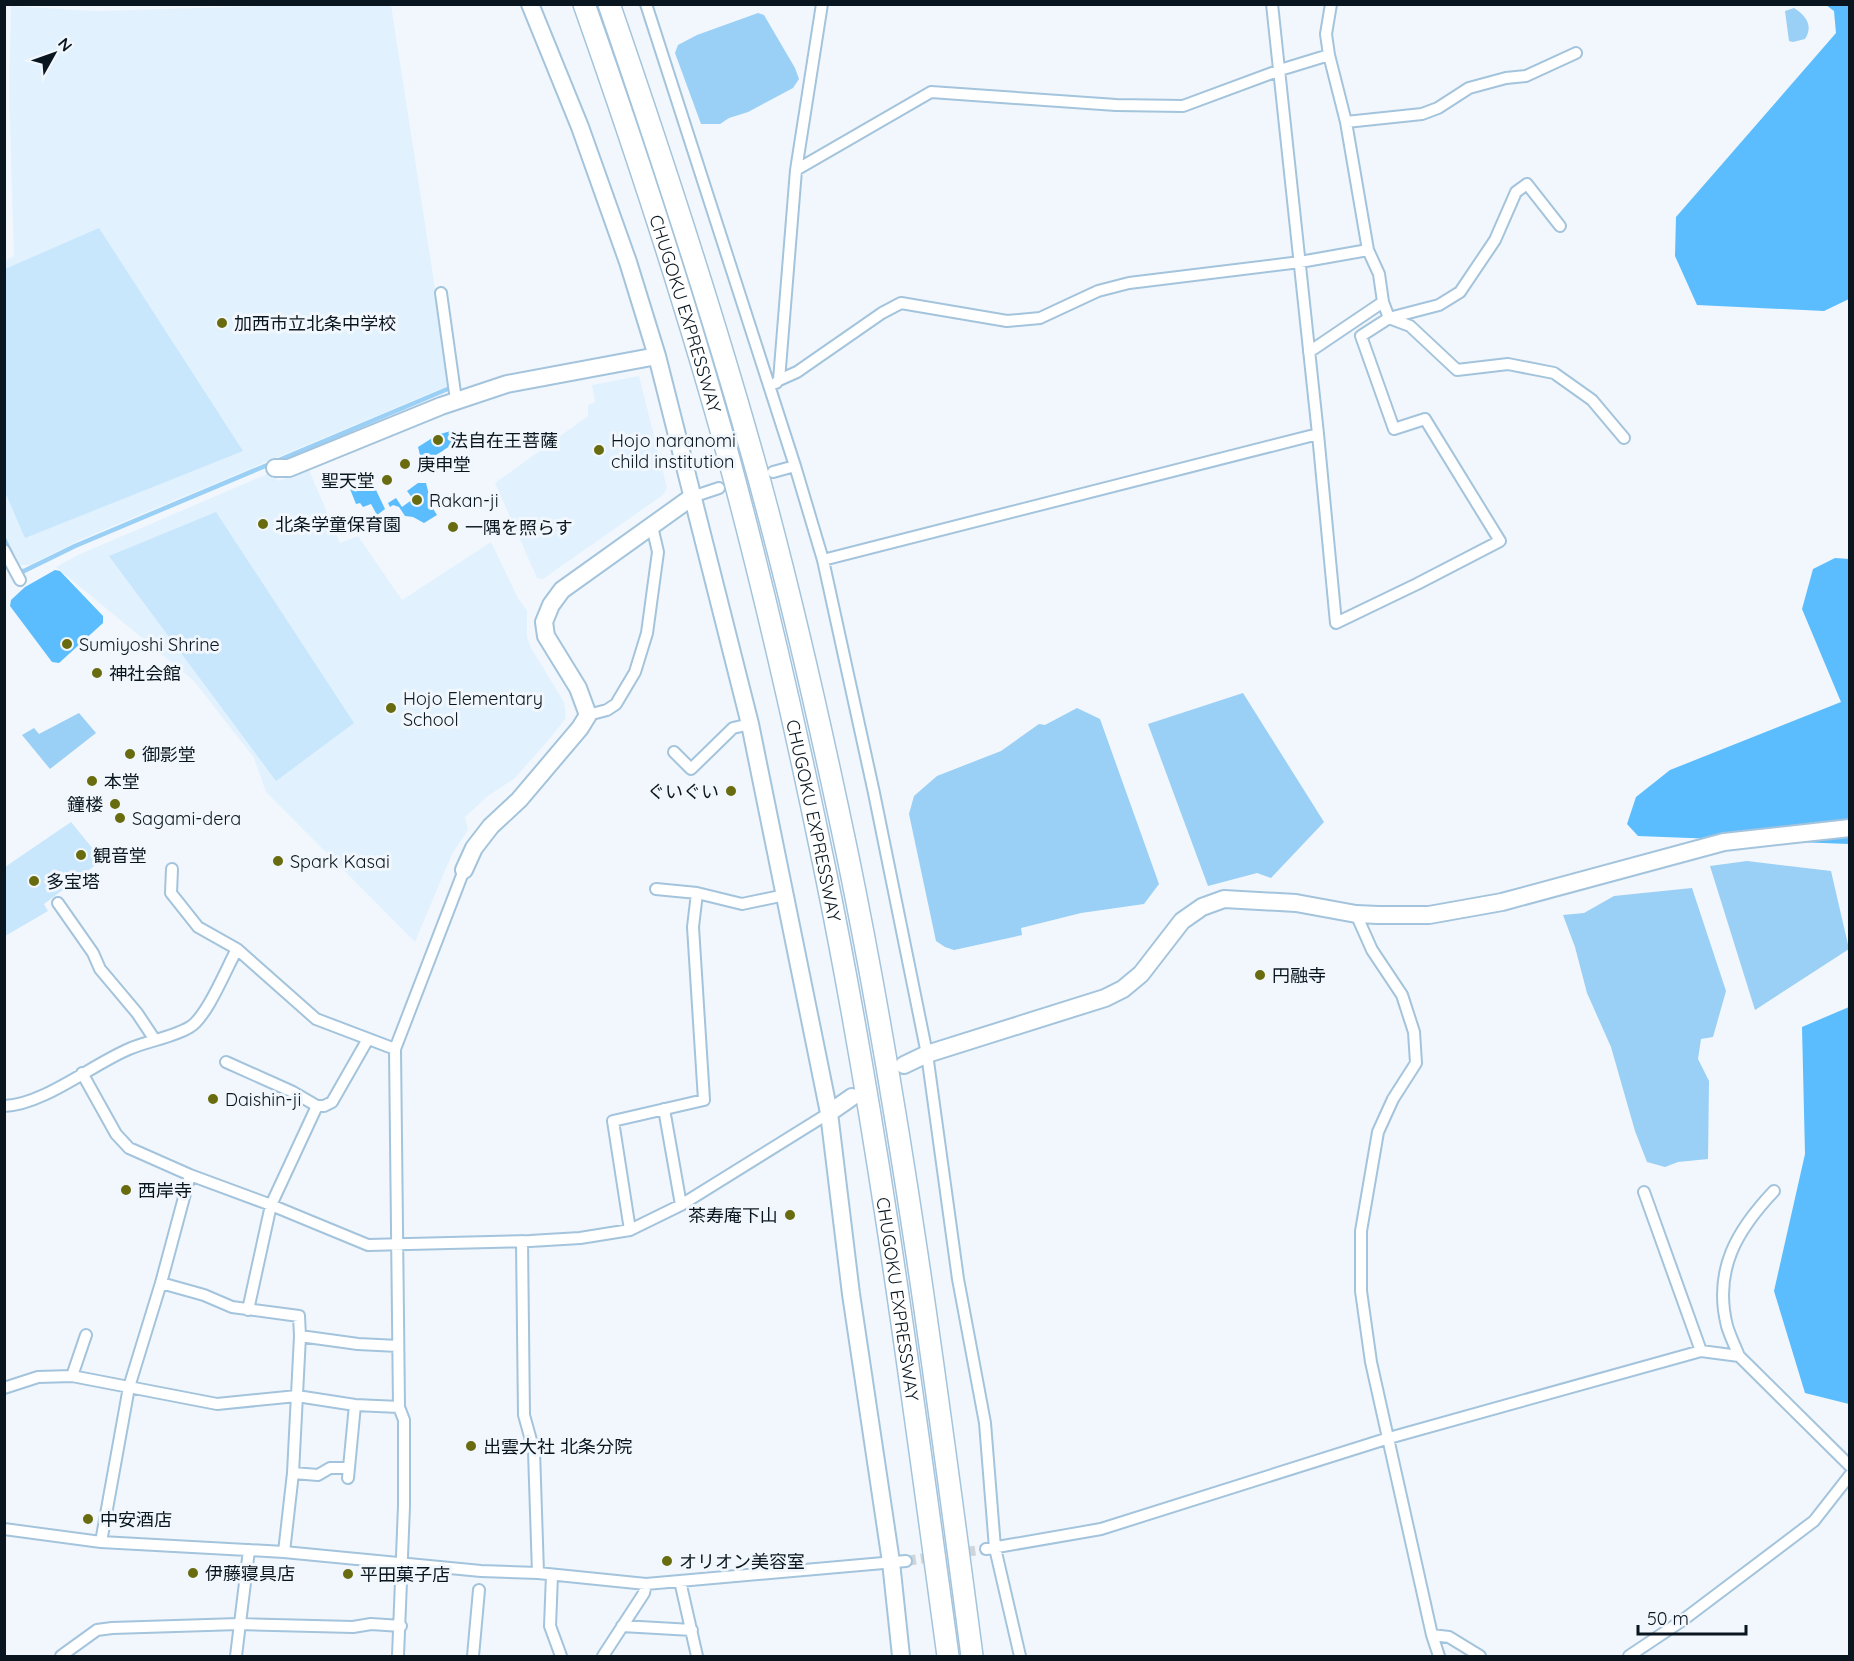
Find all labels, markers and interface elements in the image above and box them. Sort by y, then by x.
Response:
north arrow [24,24,84,84]
text: N [54,33,77,55]
street label: CHUGOKU EXPRESSWAY [645,212,727,415]
place label: 加西市立北条中学校 [234,312,396,335]
marker: 加西市立北条中学校 [215,316,229,330]
place label: 法自在王菩薩 [450,429,558,452]
place label: Hojo naranomi child institution [611,429,736,473]
marker: 法自在王菩薩 [431,433,445,447]
marker: Hojo naranomi child institution [592,443,606,457]
place label: 庚申堂 [417,453,471,476]
marker: 庚申堂 [398,457,412,471]
place label: 聖天堂 [321,469,375,492]
marker: 聖天堂 [380,473,394,487]
place label: Rakan-ji [429,489,499,512]
marker: Rakan-ji [410,493,424,507]
place label: 北条学童保育園 [275,513,401,536]
place label: 一隅を照らす [465,516,573,539]
marker: 北条学童保育園 [256,517,270,531]
marker: 一隅を照らす [446,520,460,534]
place label: Sumiyoshi Shrine [79,633,220,656]
marker: Sumiyoshi Shrine [60,637,74,651]
place label: 神社会館 [109,662,181,685]
marker: 神社会館 [90,666,104,680]
place label: Hojo Elementary School [403,687,543,731]
marker: Hojo Elementary School [384,701,398,715]
street label: CHUGOKU EXPRESSWAY [782,717,847,923]
place label: 御影堂 [142,743,196,766]
marker: 御影堂 [123,747,137,761]
place label: 本堂 [104,770,140,793]
marker: 本堂 [85,774,99,788]
place label: ぐいぐい [647,780,719,803]
marker: ぐいぐい [724,784,738,798]
place label: 鐘楼 [67,793,103,816]
marker: 鐘楼 [108,797,122,811]
place label: Sagami-dera [132,807,241,830]
marker: Sagami-dera [113,811,127,825]
place label: 観音堂 [93,844,147,867]
marker: 観音堂 [74,848,88,862]
place label: Spark Kasai [290,850,390,873]
marker: Spark Kasai [271,854,285,868]
place label: 多宝塔 [46,870,100,893]
marker: 多宝塔 [27,874,41,888]
place label: 円融寺 [1272,964,1326,987]
marker: 円融寺 [1253,968,1267,982]
place label: Daishin-ji [225,1088,301,1111]
marker: Daishin-ji [206,1092,220,1106]
place label: 西岸寺 [138,1179,192,1202]
marker: 西岸寺 [119,1183,133,1197]
street label: CHUGOKU EXPRESSWAY [872,1195,925,1402]
place label: 茶寿庵下山 [688,1204,778,1227]
marker: 茶寿庵下山 [783,1208,797,1222]
place label: 出雲大社 北条分院 [483,1435,632,1458]
marker: 出雲大社 北条分院 [464,1439,478,1453]
place label: 中安酒店 [100,1508,172,1531]
marker: 中安酒店 [81,1512,95,1526]
place label: オリオン美容室 [679,1550,805,1573]
marker: オリオン美容室 [660,1554,674,1568]
place label: 伊藤寝具店 [205,1562,295,1585]
place label: 平田菓子店 [360,1563,450,1586]
marker: 伊藤寝具店 [186,1566,200,1580]
marker: 平田菓子店 [341,1567,355,1581]
scale bar [1638,1598,1746,1636]
text: 50 m [1647,1607,1689,1630]

